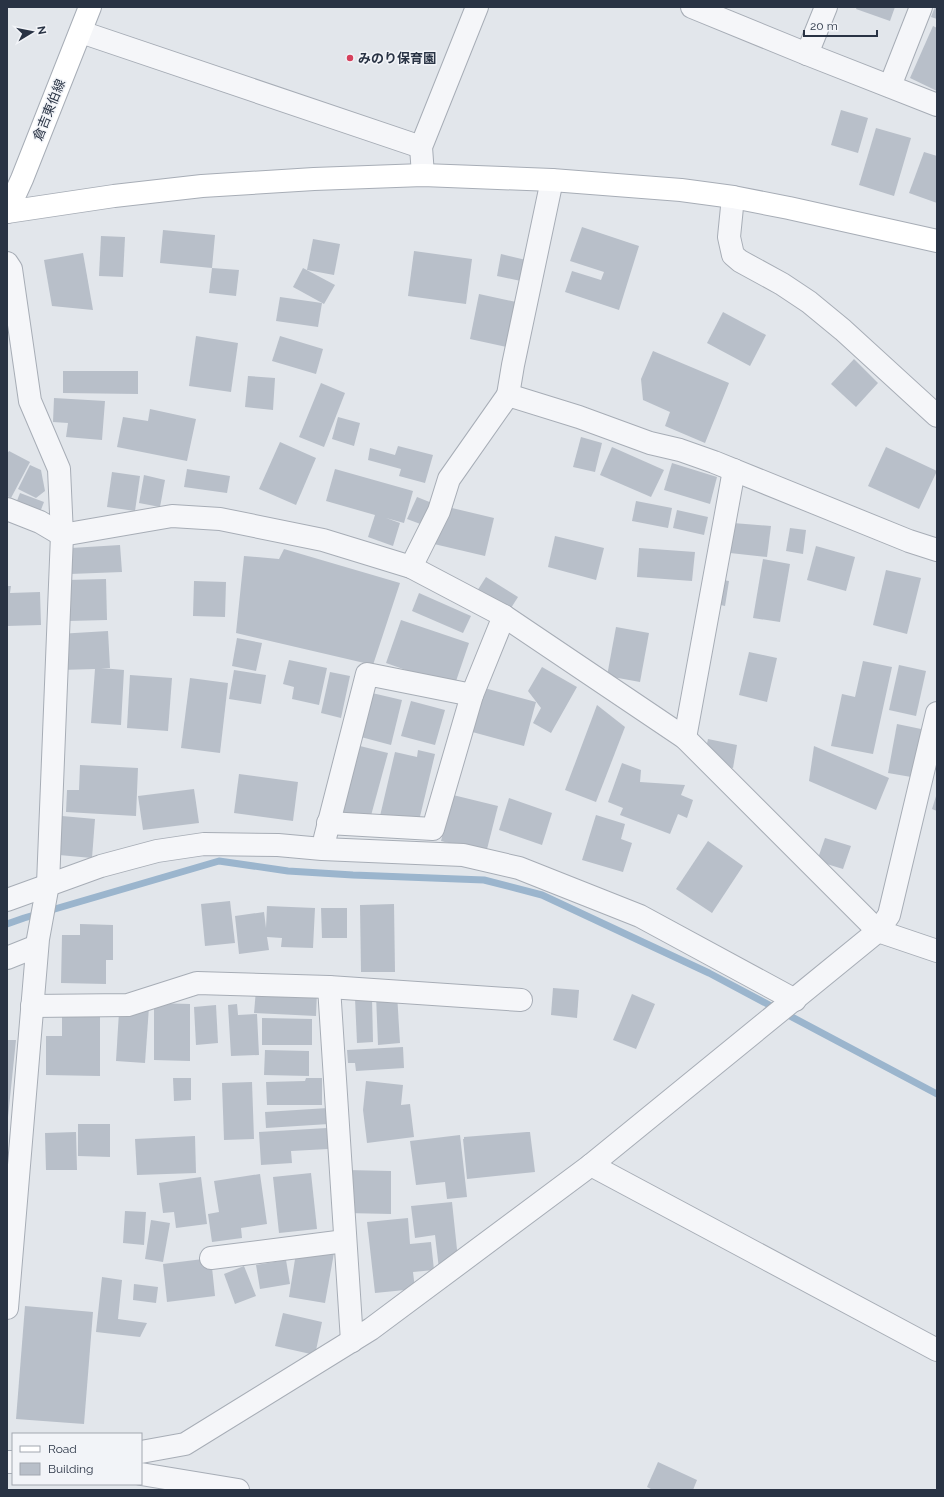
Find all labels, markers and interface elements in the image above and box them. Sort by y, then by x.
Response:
north arrow [12,12,52,52]
scale bar [804,12,877,38]
text: 20 m [810,19,838,33]
text: N [34,25,48,36]
place label: みのり保育園 [358,51,436,66]
marker: みのり保育園 [345,53,355,63]
street label: 倉吉東伯線 [30,77,68,143]
legend [12,1433,142,1485]
text: Road [48,1442,77,1456]
text: Building [48,1462,94,1476]

